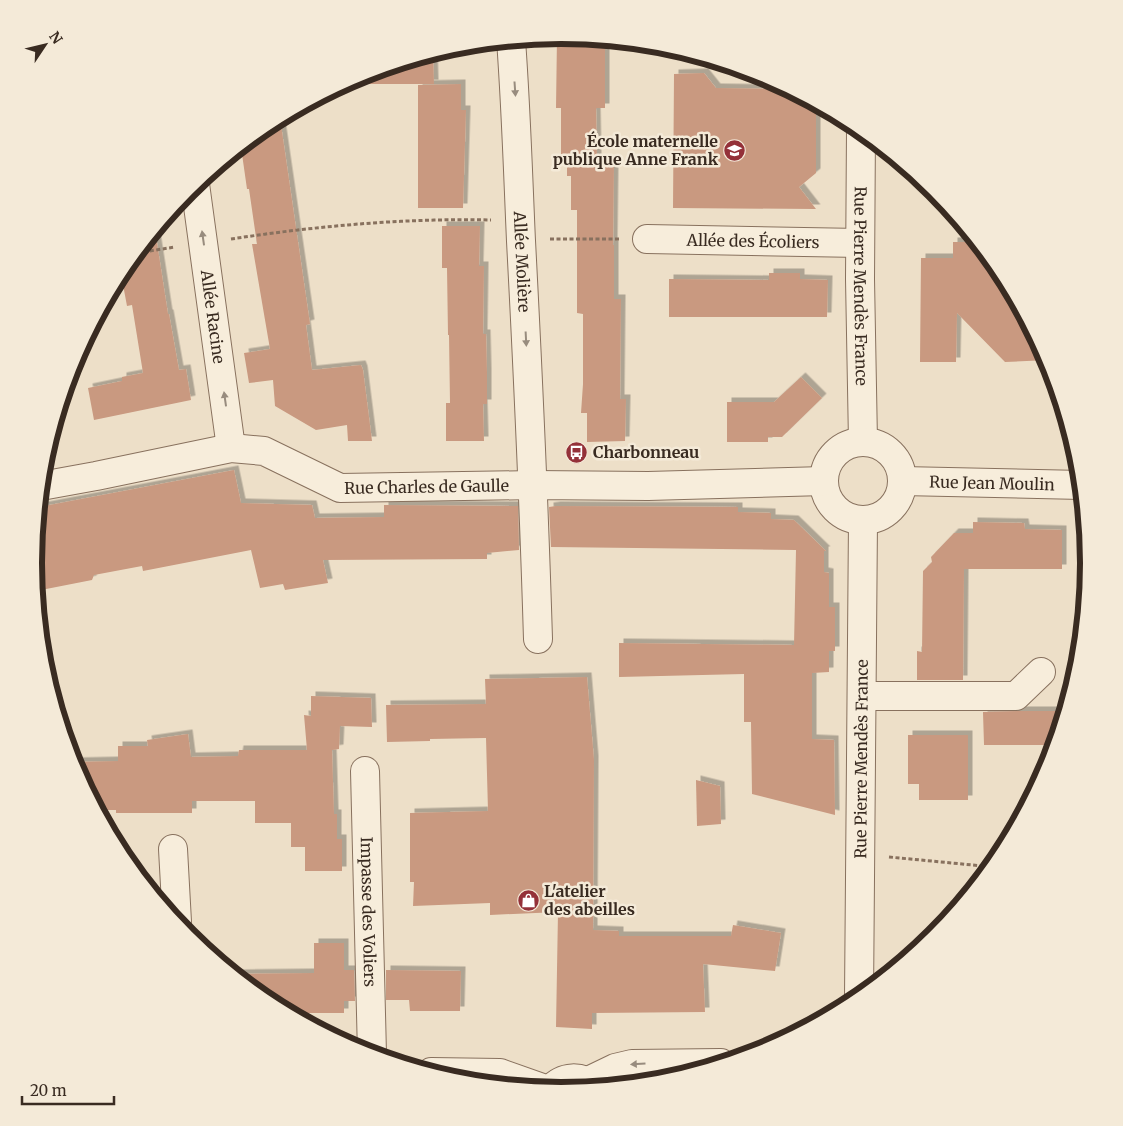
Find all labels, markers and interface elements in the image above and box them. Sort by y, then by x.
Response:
north arrow [20,20,70,70]
text: N [45,28,66,47]
one-way arrow [511,81,519,97]
place label: École maternelle publique Anne Frank [553,131,719,169]
school or university icon: École maternelle publique Anne Frank [722,138,746,162]
street label: Rue Pierre Mendès France [850,186,872,386]
street label: Allée Molière [510,210,535,313]
one-way arrow [199,230,207,246]
street label: Allée des Écoliers [685,230,820,252]
street label: Allée Racine [197,268,229,365]
one-way arrow [522,331,530,347]
one-way arrow [220,391,228,407]
bus stop icon: Charbonneau [565,440,589,464]
place label: Charbonneau [593,442,699,462]
street label: Rue Jean Moulin [929,472,1055,494]
street label: Rue Charles de Gaulle [344,475,509,498]
street label: Rue Pierre Mendès France [850,659,872,859]
street label: Impasse des Voliers [357,837,380,987]
place label: L'atelier des abeilles [544,881,635,919]
shop icon: L'atelier des abeilles [516,888,540,912]
one-way arrow [629,1061,645,1069]
scale bar [22,1074,115,1106]
text: 20 m [30,1081,67,1100]

